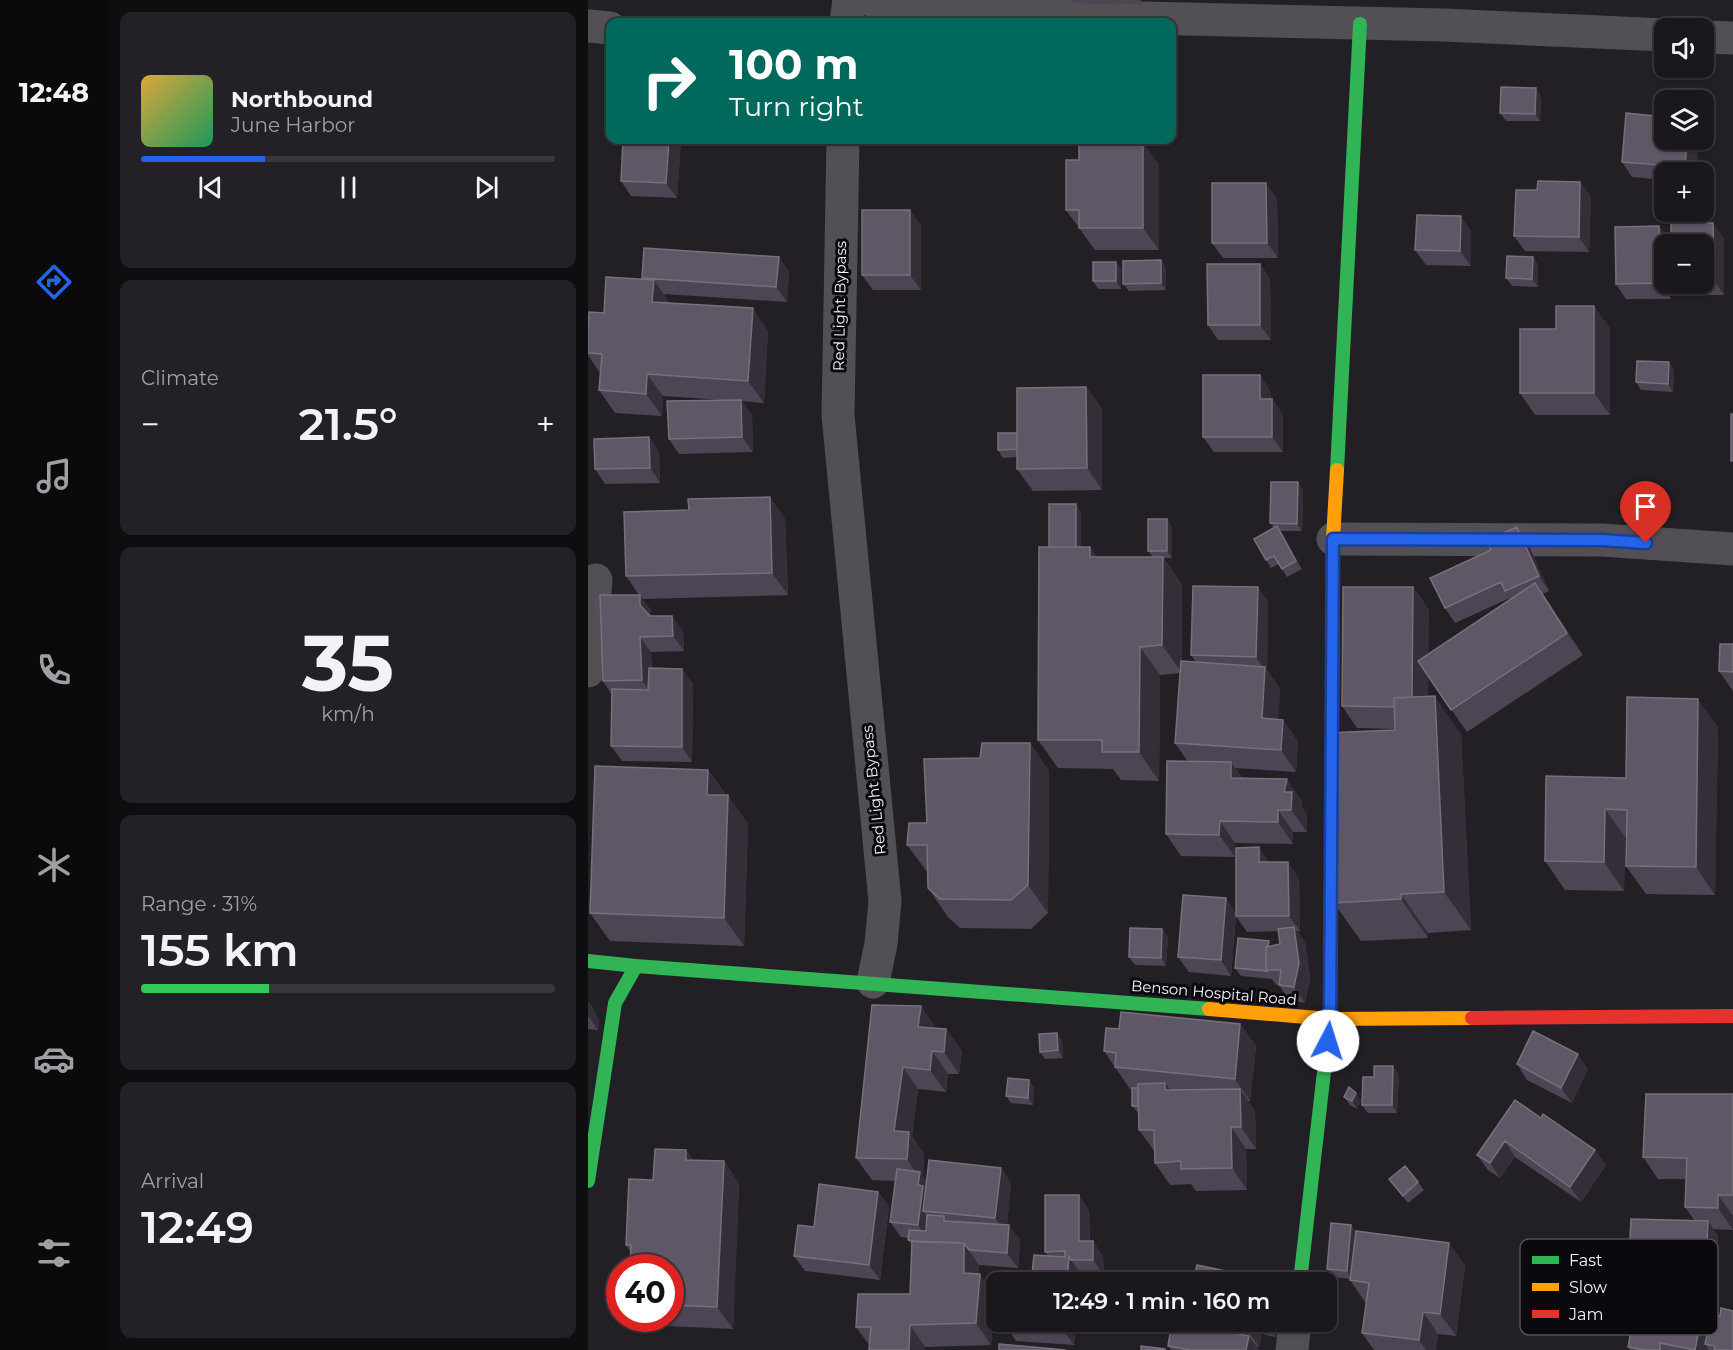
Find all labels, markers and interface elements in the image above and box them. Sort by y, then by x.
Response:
map controls [1654,18,1714,294]
button: sound [1654,18,1714,78]
text: 100 m [729,38,858,90]
icon: right [630,42,708,120]
text: 12:48 [19,76,89,109]
text: Northbound [231,86,373,113]
text: Turn right [729,90,864,123]
button: layers [1654,90,1714,150]
text: June Harbor [231,113,355,137]
button: + [1654,162,1714,222]
icon: previous [194,171,227,204]
icon: pause [332,171,365,204]
icon: next [470,171,503,204]
button: − [1654,234,1714,294]
street label: Red Light Bypass [829,241,850,371]
icon: directions [33,261,75,303]
text: Climate [141,366,219,390]
text: 21.5° [298,396,398,451]
text: − [141,404,160,444]
text: + [536,404,555,444]
icon: music [33,455,75,497]
pin [1620,481,1671,543]
icon: arrive [1629,490,1662,523]
text: 35 [302,615,394,711]
icon: phone [33,649,75,691]
text: km/h [321,702,375,726]
street label: Red Light Bypass [857,724,890,856]
icon: climate [33,844,75,886]
text: Range · 31% [141,892,257,916]
text: 155 km [141,922,299,977]
street label: Benson Hospital Road [1130,976,1298,1009]
position arrow [1296,1009,1360,1073]
icon: car [33,1038,75,1080]
text: Arrival [141,1169,204,1193]
text: 12:49 [141,1199,254,1254]
icon: filters [33,1232,75,1274]
legend [1520,1239,1718,1335]
text: Fast [1569,1251,1603,1270]
speed limit sign: 40 [606,1254,684,1332]
text: Slow [1569,1278,1607,1297]
text: 12:49 · 1 min · 160 m [1053,1288,1270,1315]
text: Jam [1568,1305,1603,1324]

